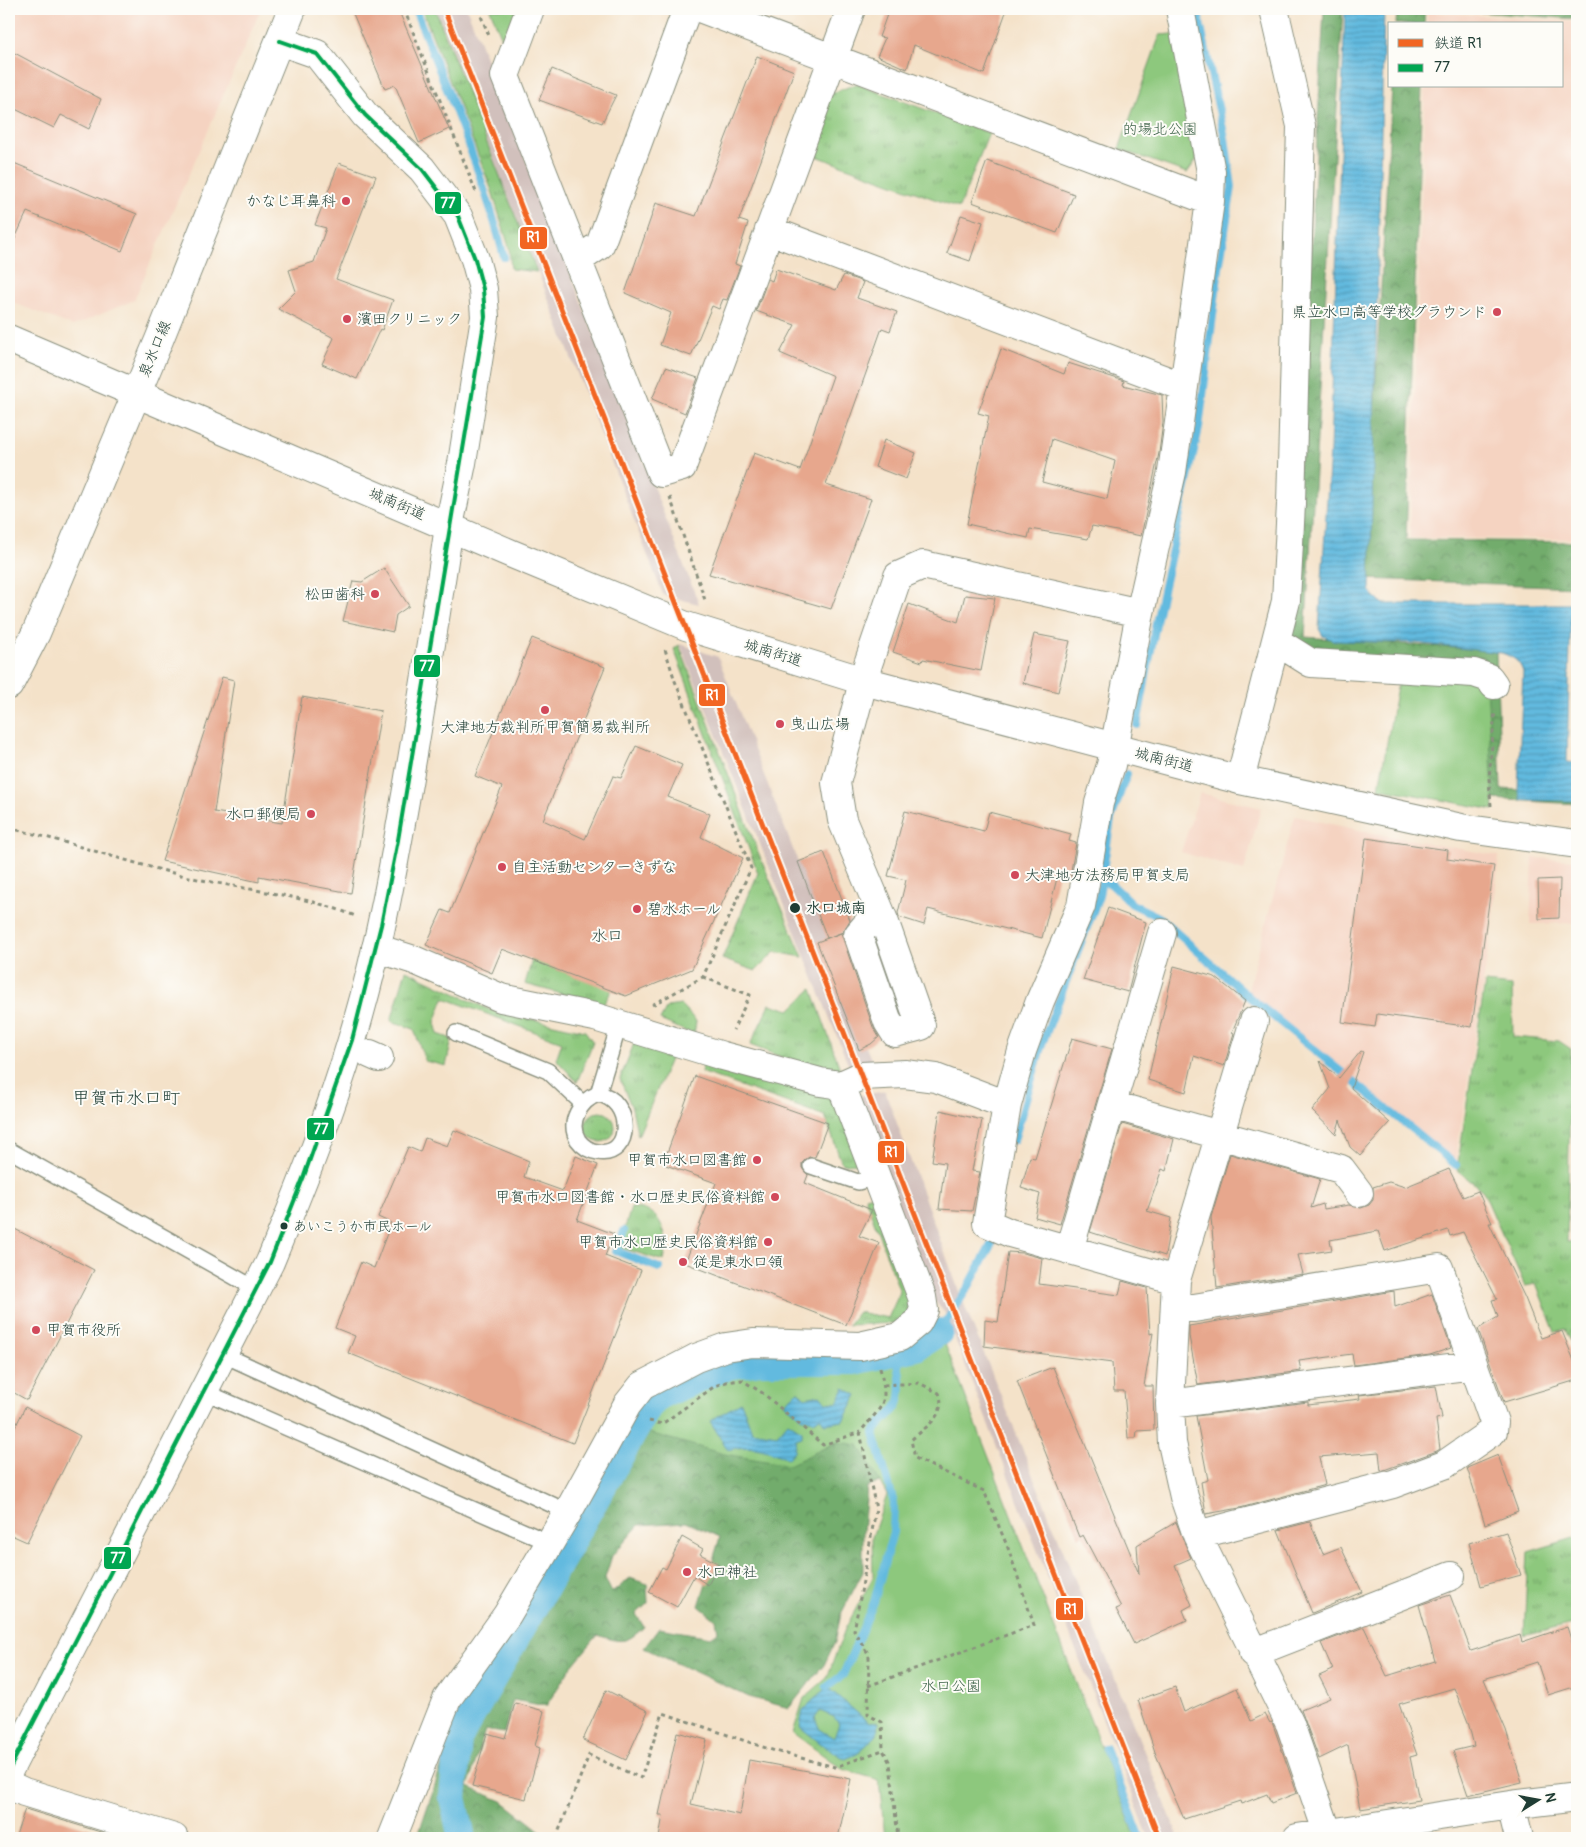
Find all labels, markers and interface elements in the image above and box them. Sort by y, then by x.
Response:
legend [1388,22,1564,88]
text: 鉄道 R1 [1434,34,1482,53]
text: 77 [1434,58,1450,77]
park label: 的場北公園 [1122,120,1198,139]
line badge: 77 [434,191,462,215]
place label: かなじ耳鼻科 [246,192,336,211]
marker: かなじ耳鼻科 [340,195,352,207]
text: 77 [441,195,456,212]
line badge: R1 [519,226,548,250]
text: R1 [526,229,540,246]
place label: 県立水口高等学校グラウンド [1292,303,1487,322]
marker: 県立水口高等学校グラウンド [1491,306,1503,318]
place label: 濱田クリニック [357,310,462,329]
marker: 濱田クリニック [341,313,353,325]
street label: 泉水口線 [135,318,175,380]
street label: 城南街道 [366,484,428,524]
place label: 松田歯科 [305,585,365,604]
marker: 松田歯科 [369,588,381,600]
street label: 城南街道 [742,635,804,671]
line badge: 77 [413,654,441,678]
text: 77 [420,658,435,675]
line badge: R1 [698,683,726,707]
text: R1 [705,687,719,704]
marker: 大津地方裁判所甲賀簡易裁判所 [539,704,551,716]
place label: 曳山広場 [790,715,850,734]
place label: 大津地方裁判所甲賀簡易裁判所 [440,718,650,737]
marker: 曳山広場 [774,718,786,730]
street label: 城南街道 [1133,744,1195,776]
place label: 水口郵便局 [226,805,301,824]
marker: 水口郵便局 [305,808,317,820]
place label: 自主活動センターきずな [512,858,676,877]
marker: 自主活動センターきずな [496,861,508,873]
place label: 大津地方法務局甲賀支局 [1025,866,1190,885]
marker: 大津地方法務局甲賀支局 [1009,869,1021,881]
place label: 水口城南 [806,899,866,918]
place label: 碧水ホール [647,900,721,919]
marker: 水口城南 [788,901,802,915]
marker: 碧水ホール [631,903,643,915]
district label: 水口 [591,926,623,946]
district label: 甲賀市水口町 [72,1087,180,1110]
line badge: 77 [306,1117,335,1141]
text: 77 [314,1121,329,1138]
line badge: R1 [877,1140,905,1164]
text: R1 [884,1144,898,1161]
place label: 甲賀市水口図書館 [627,1151,747,1170]
marker: 甲賀市水口図書館 [751,1154,763,1166]
place label: 甲賀市水口図書館・水口歴史民俗資料館 [495,1188,765,1207]
marker: 甲賀市水口図書館・水口歴史民俗資料館 [769,1191,781,1203]
place label: あいこうか市民ホール [293,1218,432,1235]
marker: あいこうか市民ホール [279,1221,289,1231]
place label: 甲賀市水口歴史民俗資料館 [578,1233,758,1252]
marker: 甲賀市水口歴史民俗資料館 [762,1236,774,1248]
place label: 従是東水口領 [693,1253,783,1272]
marker: 従是東水口領 [677,1256,689,1268]
place label: 甲賀市役所 [46,1321,121,1340]
marker: 甲賀市役所 [30,1324,42,1336]
line badge: 77 [103,1546,132,1570]
text: 77 [111,1550,126,1567]
place label: 水口神社 [697,1563,757,1582]
marker: 水口神社 [681,1566,693,1578]
line badge: R1 [1055,1597,1084,1621]
text: R1 [1063,1601,1077,1618]
park label: 水口公園 [921,1677,981,1696]
north arrow [1514,1774,1564,1824]
text: N [1541,1791,1560,1804]

